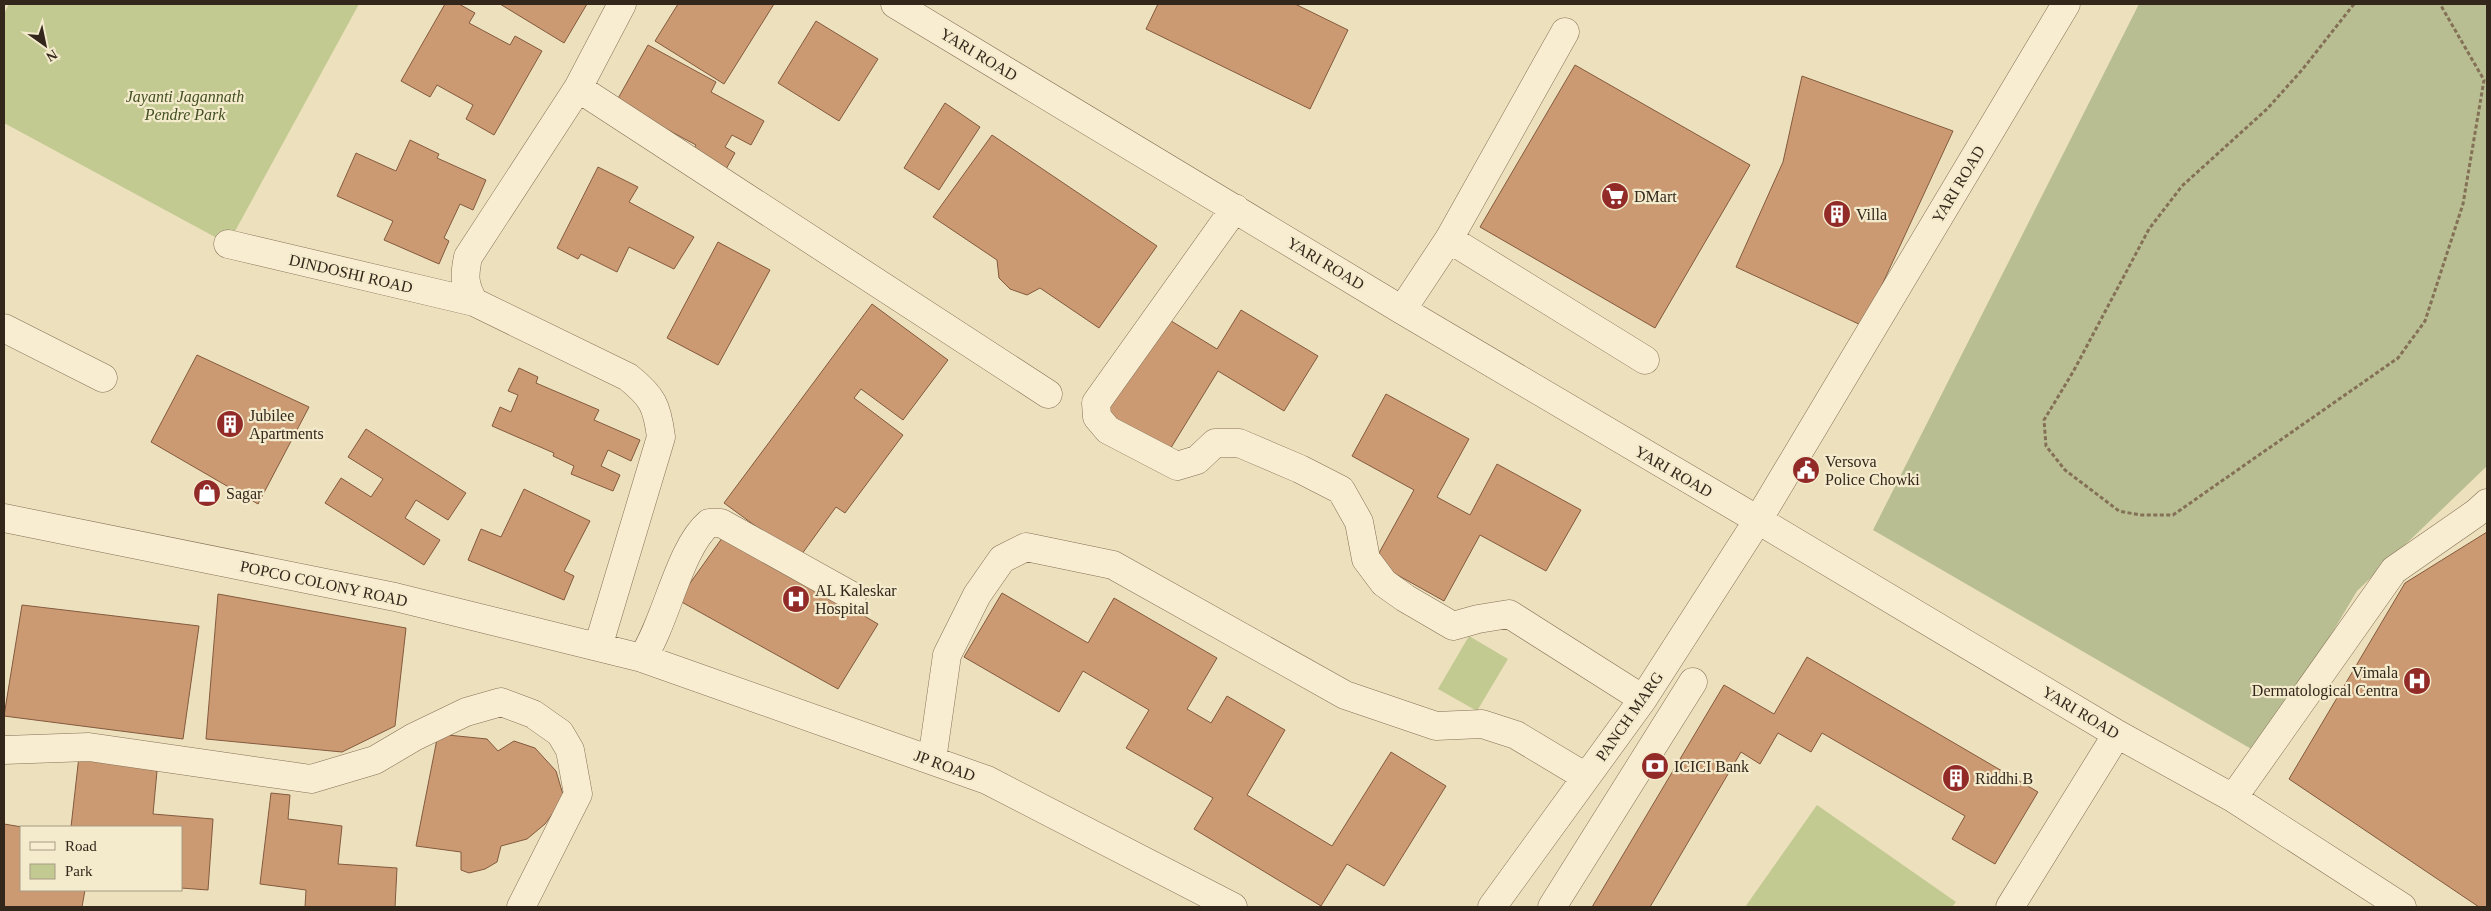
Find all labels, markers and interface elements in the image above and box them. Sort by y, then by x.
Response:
north arrow [20,20,70,70]
street label: YARI ROAD [937,25,1020,84]
text: N [43,46,60,65]
park label: Jayanti Jagannath Pendre Park [126,88,244,123]
street label: YARI ROAD [1929,143,1988,226]
supermarket icon: DMart [1600,181,1630,211]
place label: DMart [1634,188,1677,205]
building icon: Villa [1822,199,1852,229]
place label: Villa [1856,206,1887,223]
street label: YARI ROAD [1284,234,1367,293]
street label: DINDOSHI ROAD [287,251,415,296]
place label: Jubilee Apartments [249,407,324,443]
building icon: Jubilee Apartments [215,409,245,439]
street label: YARI ROAD [1632,442,1716,500]
place label: Versova Police Chowki [1825,453,1920,488]
public building icon: Versova Police Chowki [1791,455,1821,485]
shop icon: Sagar [192,478,222,508]
place label: Sagar [226,485,263,503]
street label: POPCO COLONY ROAD [239,557,409,610]
place label: AL Kaleskar Hospital [815,582,897,618]
hospital icon: AL Kaleskar Hospital [781,584,811,614]
place label: Vimala Dermatological Centra [2252,664,2398,700]
hospital icon: Vimala Dermatological Centra [2402,666,2432,696]
street label: PANCH MARG [1592,668,1667,764]
street label: YARI ROAD [2039,683,2122,742]
street label: JP ROAD [912,747,978,784]
bank icon: ICICI Bank [1640,751,1670,781]
place label: ICICI Bank [1674,758,1749,775]
building icon: Riddhi B [1941,763,1971,793]
place label: Riddhi B [1975,770,2033,787]
legend [20,826,182,891]
text: Road [65,838,97,854]
text: Park [65,863,93,879]

